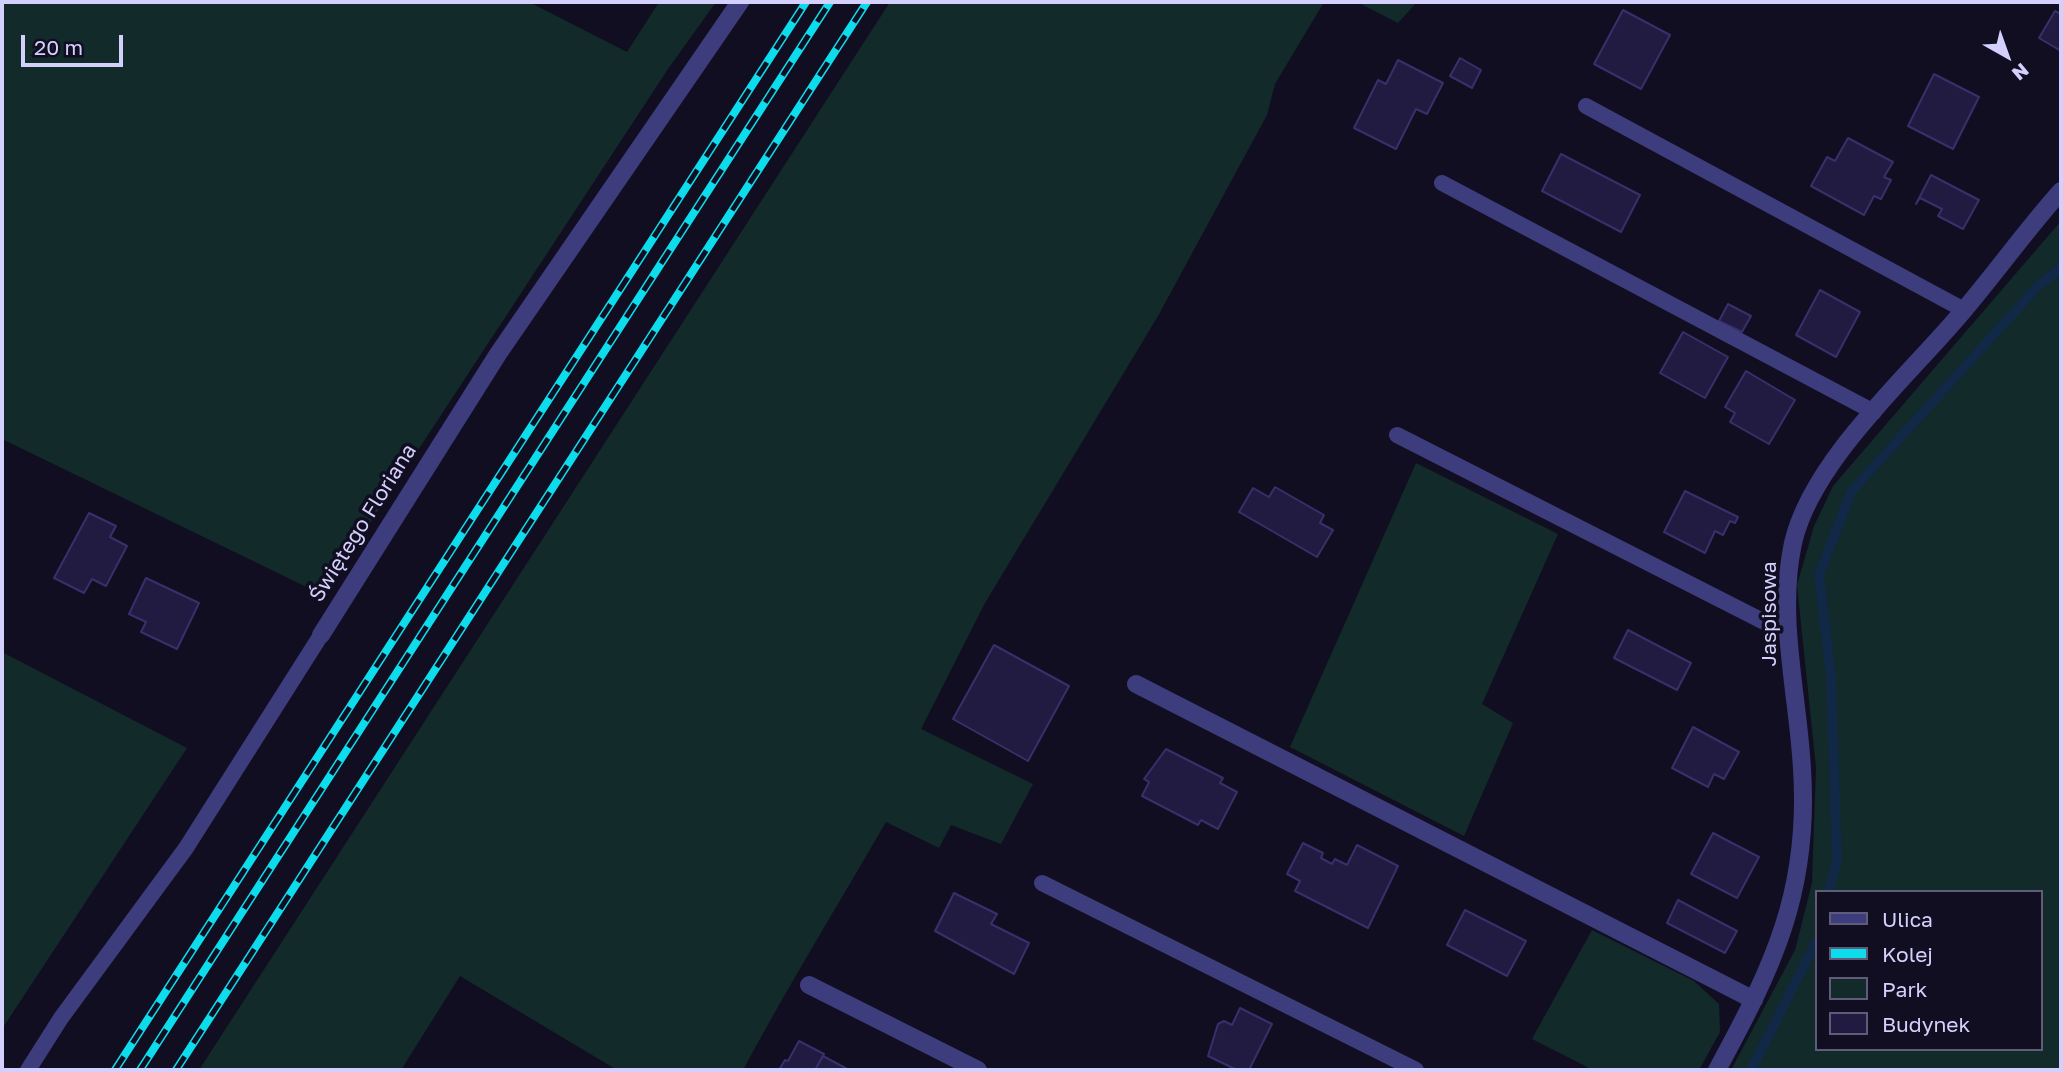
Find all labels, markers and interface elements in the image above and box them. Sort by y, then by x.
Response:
scale bar [24,21,126,65]
north arrow [1972,21,2042,91]
text: 20 m [34,34,83,60]
text: N [2008,59,2034,86]
street label: Świętego Floriana [304,439,422,607]
street label: Jaspisowa [1756,561,1782,667]
legend [1814,890,2042,1051]
text: Ulica [1882,906,1933,932]
text: Kolej [1882,941,1933,967]
text: Park [1882,976,1927,1002]
text: Budynek [1882,1011,1970,1037]

